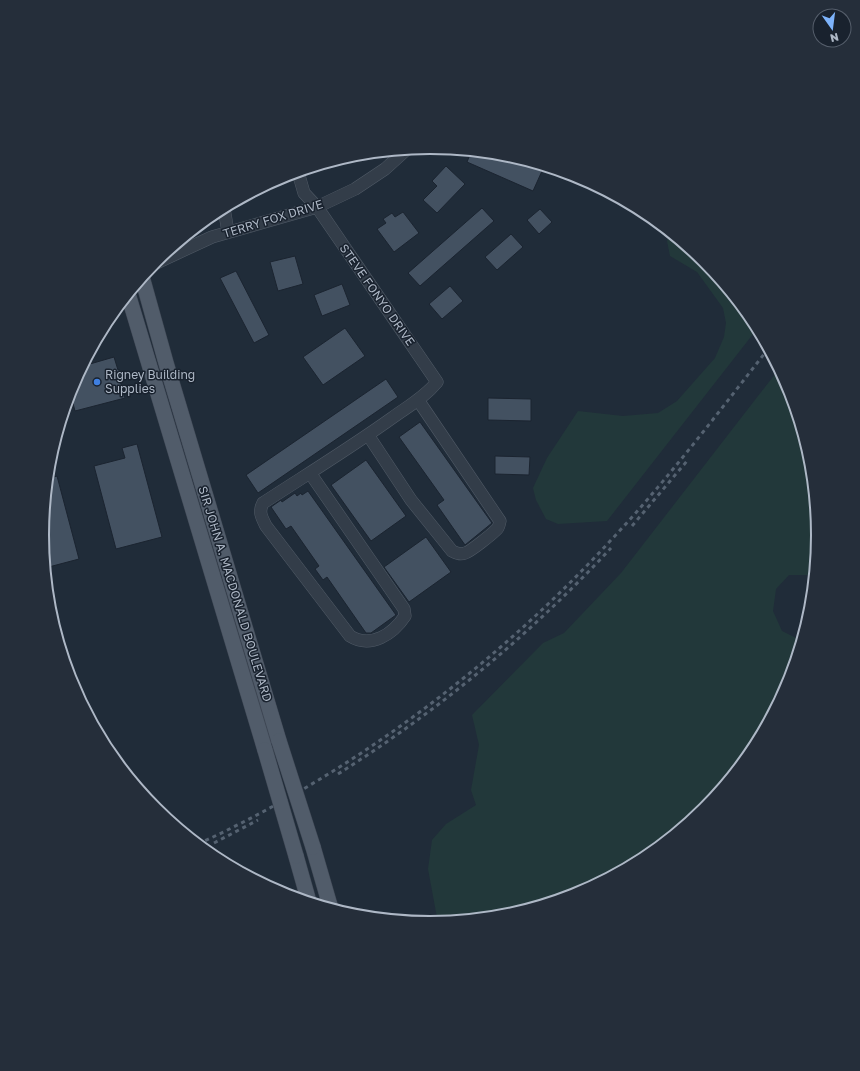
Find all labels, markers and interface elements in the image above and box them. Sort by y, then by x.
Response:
north arrow [812,8,852,48]
text: N [829,31,840,46]
street label: TERRY FOX DRIVE [221,196,325,241]
street label: STEVE FONYO DRIVE [337,241,418,348]
place label: Rigney Building Supplies [105,367,195,396]
marker: Rigney Building Supplies [92,377,102,387]
street label: SIR JOHN A. MACDONALD BOULEVARD [195,484,275,703]

